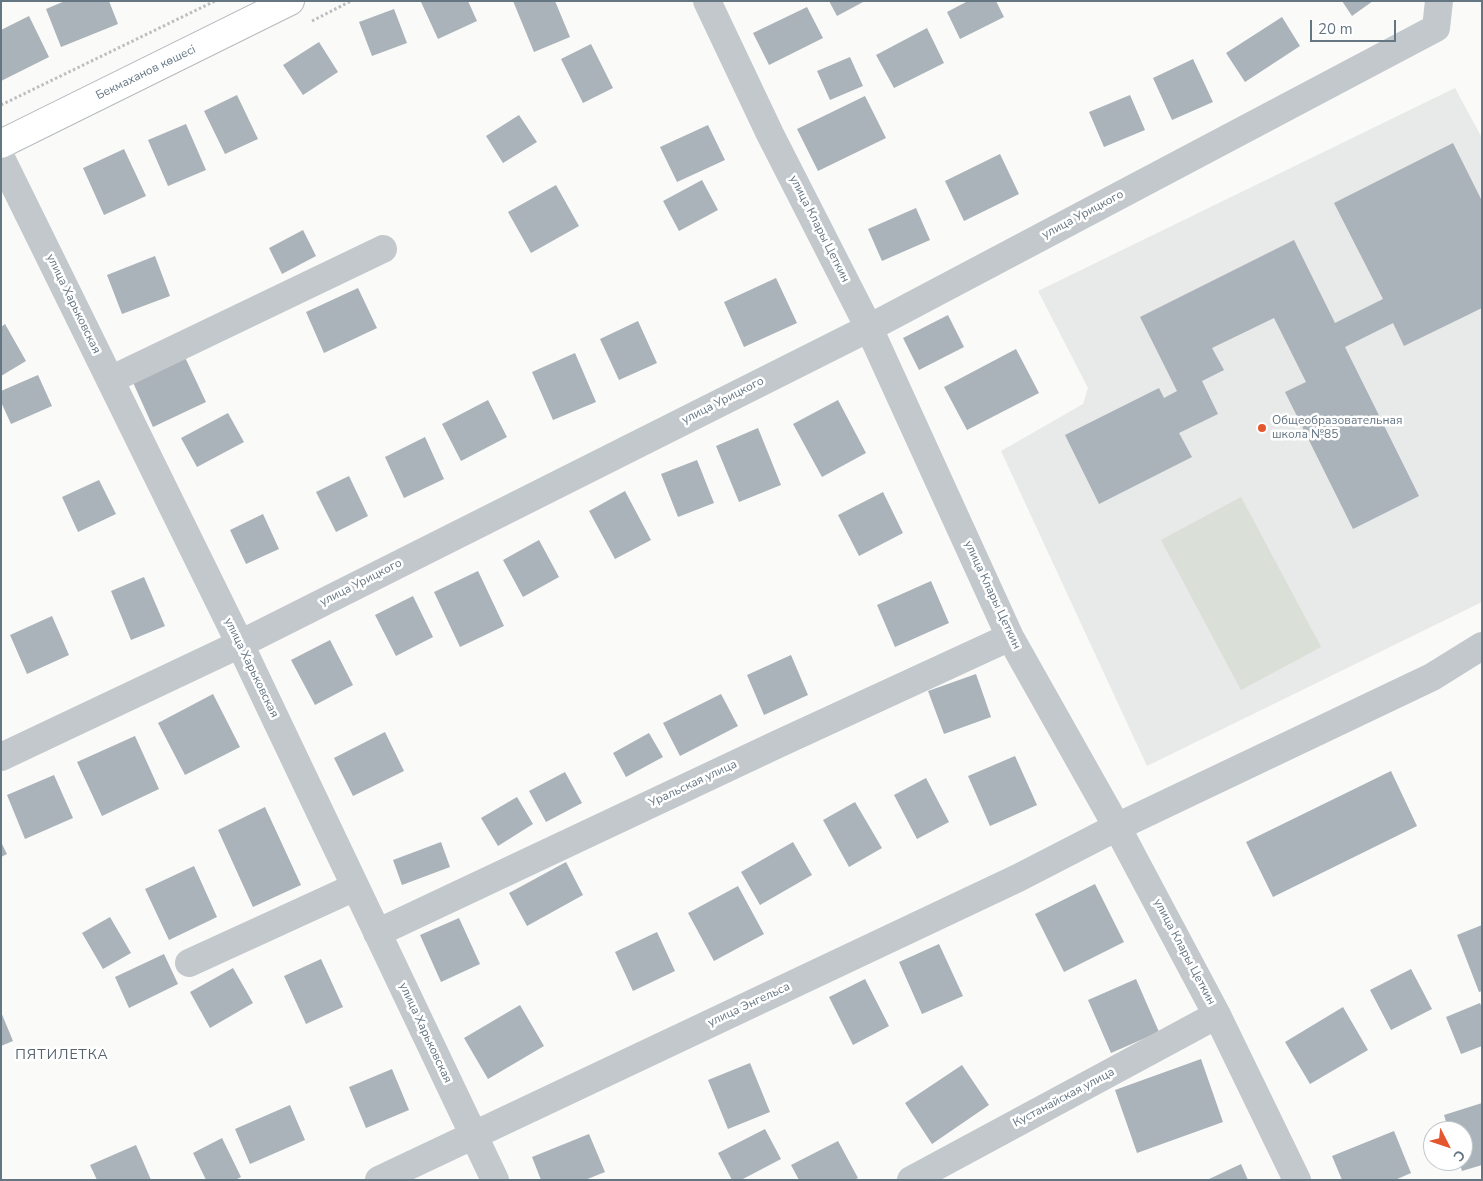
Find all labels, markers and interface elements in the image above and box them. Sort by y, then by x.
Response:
scale bar [1313,10,1399,42]
text: 20 m [1318,19,1353,39]
street label: Бекмаханов көшесі [94,43,198,103]
street label: улица Клары Цеткин [786,173,852,285]
street label: улица Урицкого [1040,187,1126,243]
street label: улица Харьковская [43,252,103,356]
street label: улица Урицкого [680,374,766,428]
place label: Общеобразовательная школа №85 [1272,414,1402,442]
marker: Общеобразовательная школа №85 [1256,422,1268,434]
street label: улица Клары Цеткин [960,538,1024,652]
street label: улица Урицкого [318,556,404,610]
street label: улица Харьковская [221,616,281,720]
street label: Уральская улица [647,757,739,811]
street label: улица Клары Цеткин [1150,896,1218,1008]
street label: улица Энгельса [706,980,792,1030]
street label: улица Харьковская [395,981,455,1085]
district label: ПЯТИЛЕТКА [14,1048,110,1064]
street label: Кустанайская улица [1011,1065,1117,1131]
north arrow [1423,1121,1473,1171]
text: С [1449,1146,1469,1165]

